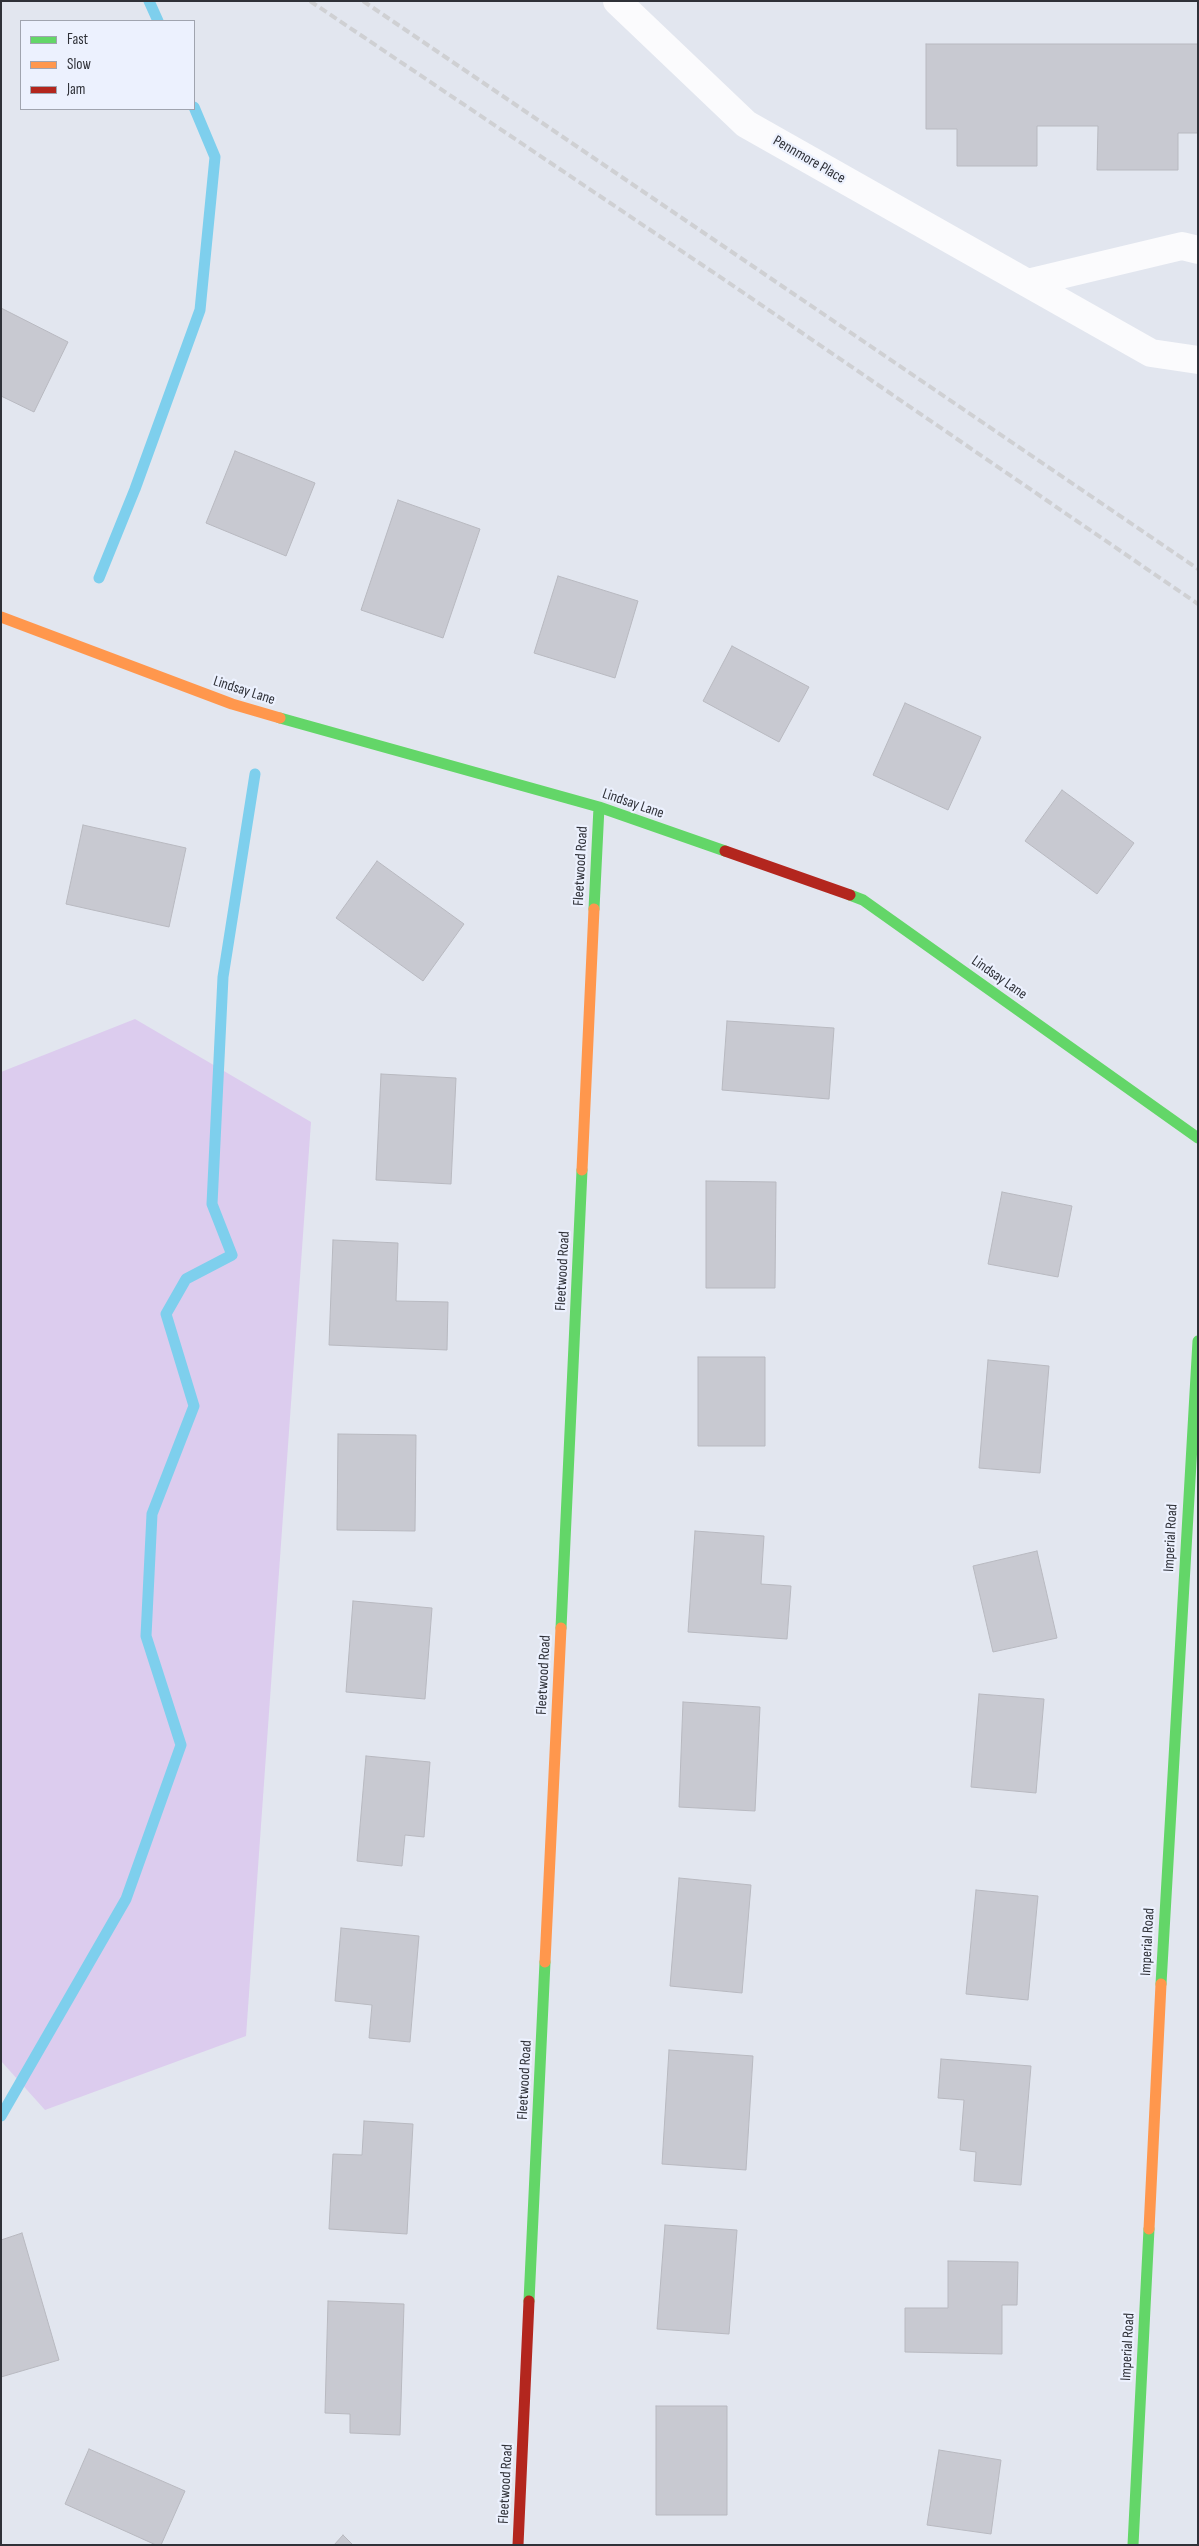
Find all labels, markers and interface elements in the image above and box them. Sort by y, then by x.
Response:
legend [20,20,195,110]
text: Fast [67,30,88,49]
text: Slow [67,55,91,74]
text: Jam [67,80,85,99]
street label: Pennmore Place [770,132,848,188]
street label: Lindsay Lane [211,673,277,709]
street label: Lindsay Lane [600,785,666,823]
street label: Fleetwood Road [570,826,592,906]
street label: Lindsay Lane [968,952,1030,1004]
street label: Fleetwood Road [552,1231,574,1311]
street label: Imperial Road [1160,1504,1182,1572]
street label: Fleetwood Road [533,1635,555,1715]
street label: Imperial Road [1137,1908,1159,1976]
street label: Fleetwood Road [514,2040,536,2120]
street label: Imperial Road [1117,2313,1139,2381]
street label: Fleetwood Road [495,2444,517,2524]

